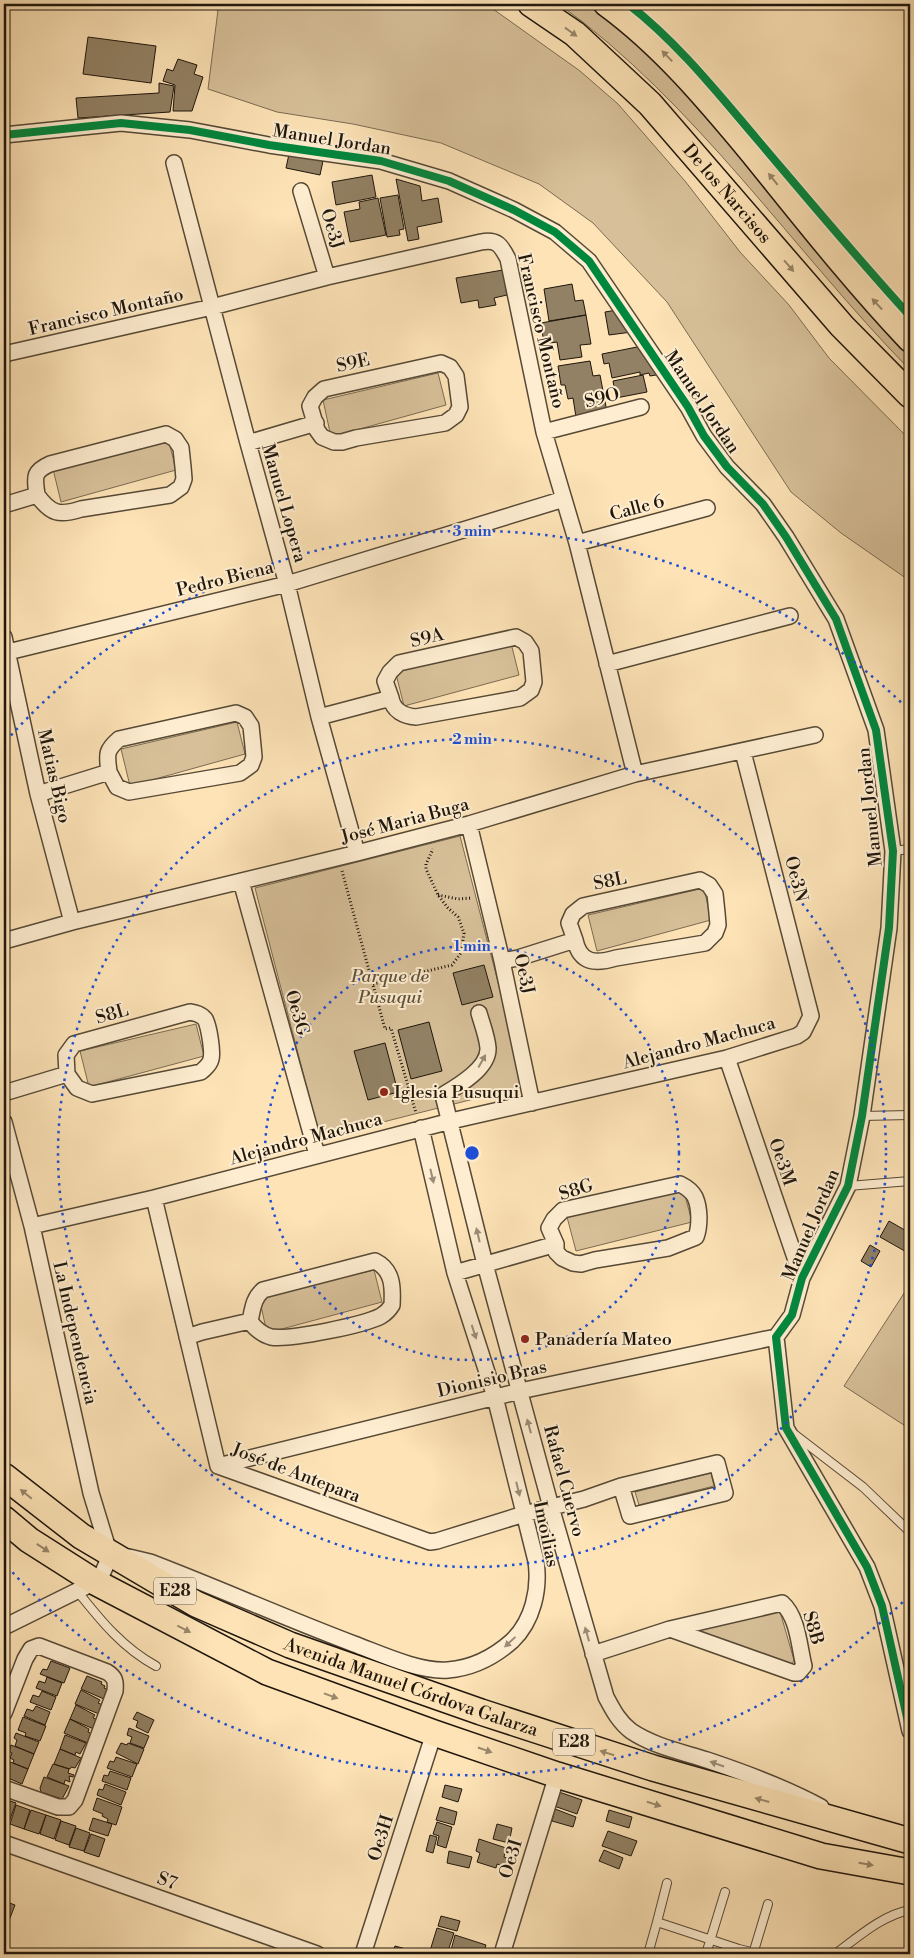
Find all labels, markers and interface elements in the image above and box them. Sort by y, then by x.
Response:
one-way arrow [564,26,577,37]
one-way arrow [661,50,673,62]
street label: Manuel Jordan [271,119,393,161]
street label: De los Narcisos [678,139,777,248]
one-way arrow [768,172,779,185]
street label: Oe3J [315,206,349,252]
street label: Francisco Montaño [512,251,570,411]
one-way arrow [783,259,794,272]
street label: Francisco Montaño [26,283,186,341]
one-way arrow [871,298,883,310]
street label: Manuel Jordan [659,346,745,458]
street label: S9E [334,348,372,378]
street label: S9O [582,383,622,413]
street label: Manuel Lopera [256,441,312,566]
street label: Calle 6 [607,490,667,526]
text: 3 min [452,522,492,541]
street label: Pedro Biena [174,556,277,602]
street label: S9A [408,623,447,653]
street label: Matias Bigo [32,727,76,825]
text: 2 min [452,730,492,749]
street label: Manuel Jordan [852,746,888,868]
street label: José Maria Buga [337,793,472,849]
street label: Oe3N [779,854,813,905]
street label: S8L [591,866,629,896]
text: 1 min [453,937,491,956]
street label: Oe3J [508,951,540,997]
park label: Parque de Pusuqui [350,965,430,1009]
street label: Oe3G [280,988,315,1039]
street label: S8L [93,998,131,1030]
street label: Alejandro Machuca [619,1011,779,1075]
one-way arrow [478,1054,486,1069]
place label: Iglesia Pusuqui [394,1081,519,1104]
marker: Iglesia Pusuqui [378,1086,390,1098]
street label: Alejandro Machuca [226,1107,386,1171]
street label: Oe3M [763,1135,801,1189]
centre of rings [463,1144,481,1162]
street label: Manuel Jordan [777,1165,845,1285]
one-way arrow [428,1168,436,1183]
street label: S8G [556,1174,597,1206]
one-way arrow [474,1228,482,1243]
street label: La Independencia [47,1259,103,1408]
one-way arrow [471,1325,479,1340]
place label: Panadería Mateo [535,1328,672,1351]
marker: Panadería Mateo [519,1333,531,1345]
street label: Dionisio Bras [435,1355,549,1403]
one-way arrow [525,1419,533,1434]
street label: Rafael Cuervo [538,1423,590,1539]
street label: José de Antepara [227,1437,365,1508]
one-way arrow [514,1482,522,1497]
one-way arrow [20,1489,33,1500]
street label: Imoilias [528,1499,564,1569]
one-way arrow [36,1544,49,1553]
road number: E28 [154,1578,196,1604]
street label: S8B [797,1608,829,1648]
one-way arrow [176,1625,191,1633]
one-way arrow [582,1626,590,1641]
street label: Avenida Manuel Córdova Galarza [280,1632,542,1742]
one-way arrow [505,1636,517,1648]
one-way arrow [324,1693,339,1700]
road number: E28 [553,1728,595,1755]
one-way arrow [477,1747,492,1755]
one-way arrow [599,1749,614,1756]
one-way arrow [710,1760,725,1767]
one-way arrow [755,1795,770,1803]
one-way arrow [646,1801,661,1809]
street label: Oe3H [363,1811,399,1864]
street label: Oe3I [494,1836,528,1881]
one-way arrow [858,1860,873,1868]
street label: S7 [154,1867,180,1895]

